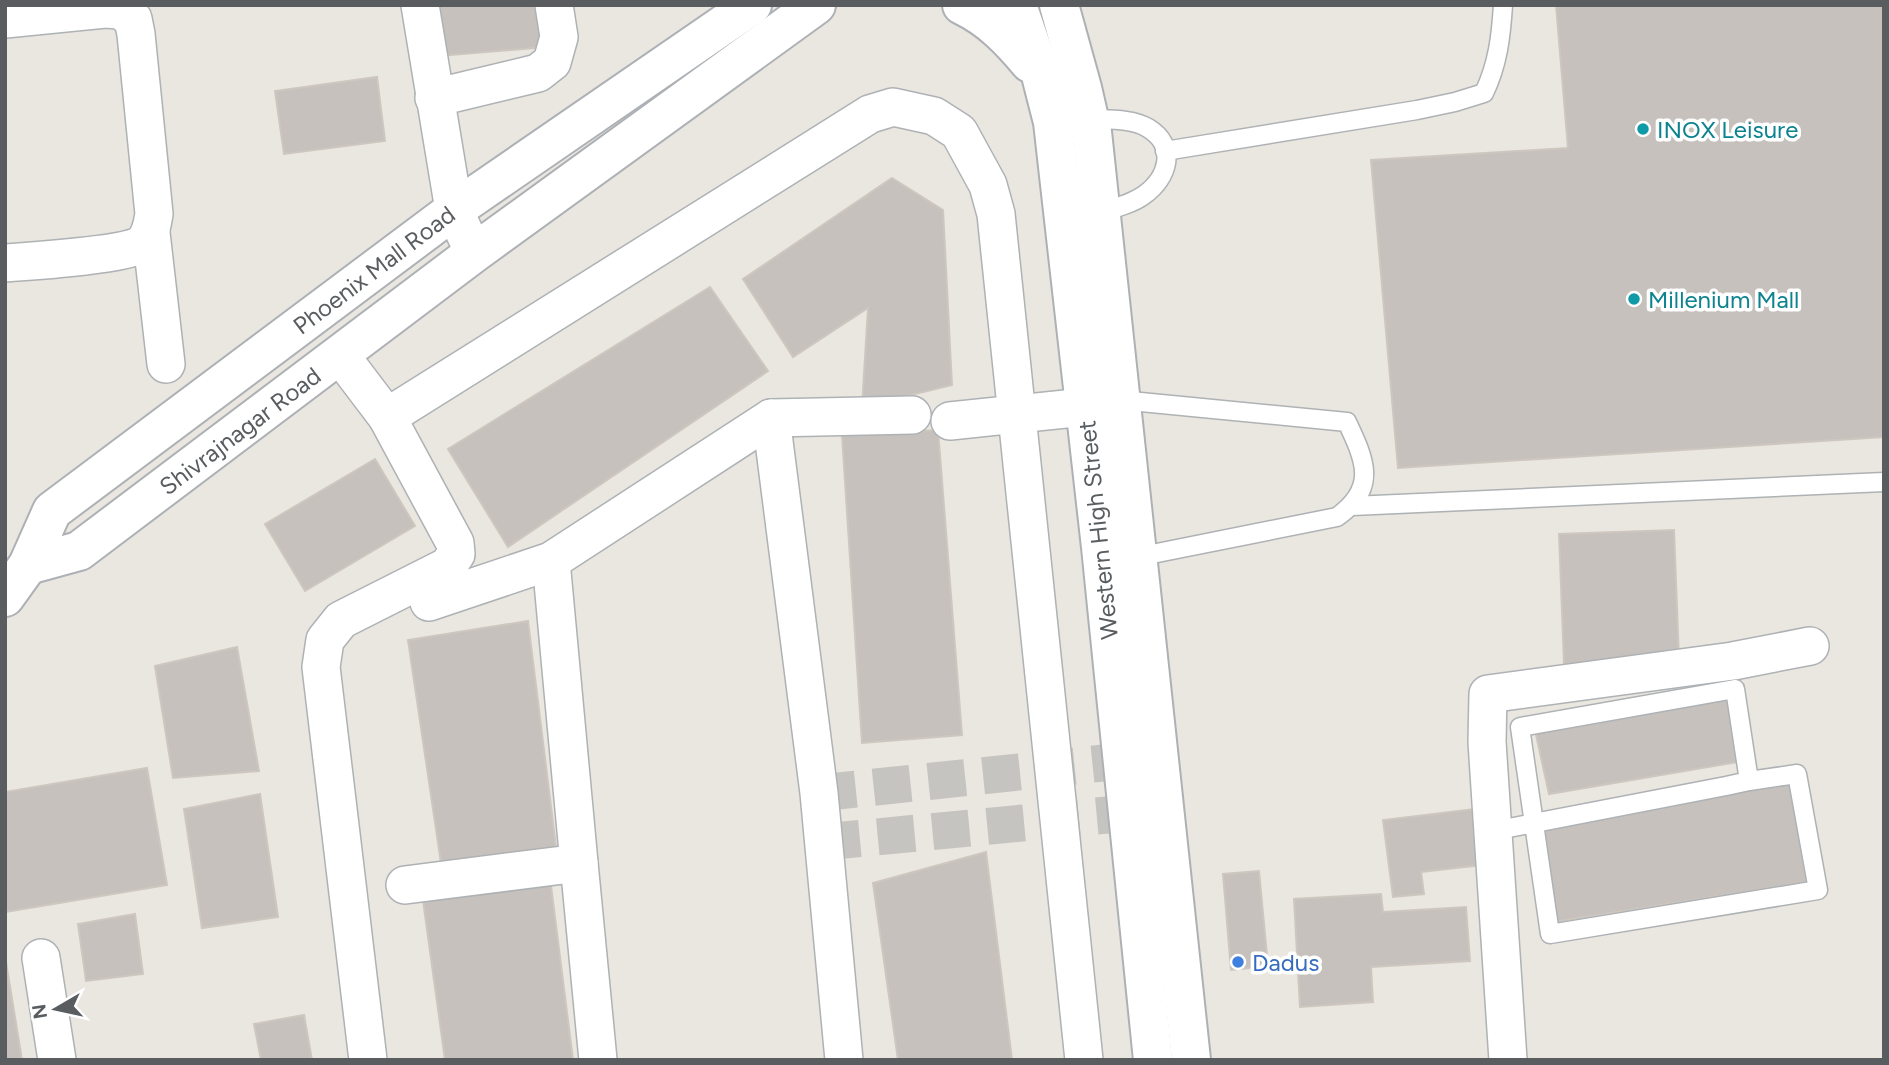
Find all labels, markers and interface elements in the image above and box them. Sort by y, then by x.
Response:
place label: INOX Leisure [1657,115,1798,144]
marker: INOX Leisure [1635,121,1651,137]
street label: Phoenix Mall Road [287,200,461,340]
place label: Millenium Mall [1648,285,1799,314]
marker: Millenium Mall [1626,291,1642,307]
street label: Shivrajnagar Road [154,361,326,501]
street label: Western High Street [1072,419,1124,641]
place label: Dadus [1252,948,1319,977]
marker: Dadus [1230,954,1246,970]
north arrow [21,974,91,1044]
text: N [27,1003,52,1021]

